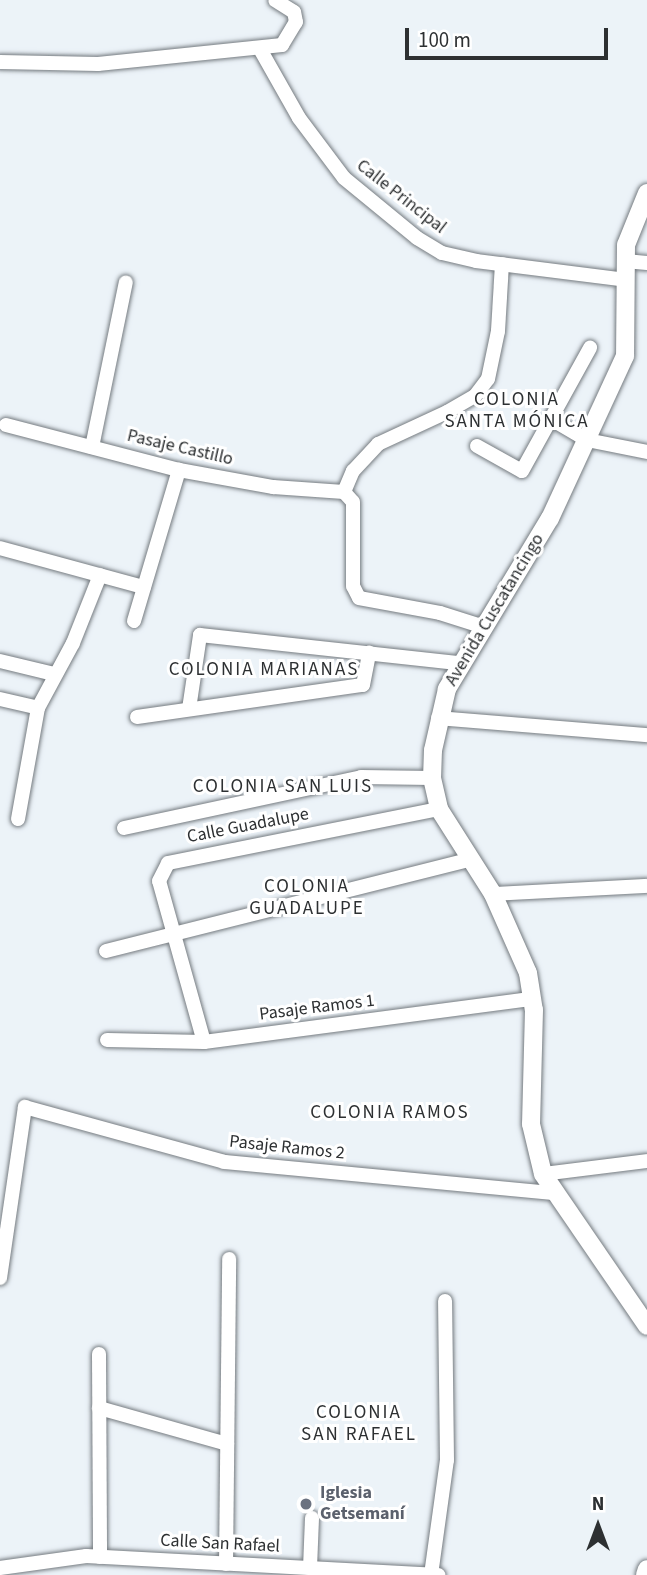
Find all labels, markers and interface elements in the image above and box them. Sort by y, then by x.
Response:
scale bar [409,14,612,58]
text: 100 m [418,25,471,55]
street label: Calle Principal [352,155,450,239]
district label: COLONIA SANTA MÓNICA [446,389,588,433]
street label: Pasaje Castillo [125,425,235,471]
street label: Avenida Cuscatancingo [441,530,549,690]
district label: COLONIA MARIANAS [171,659,357,681]
district label: COLONIA SAN LUIS [195,776,371,798]
street label: Calle Guadalupe [185,804,311,848]
district label: COLONIA GUADALUPE [250,876,364,920]
street label: Pasaje Ramos 1 [258,990,376,1026]
district label: COLONIA RAMOS [312,1102,468,1124]
street label: Pasaje Ramos 2 [228,1131,346,1165]
district label: COLONIA SAN RAFAEL [302,1402,416,1446]
place label: Iglesia Getsemaní [320,1483,405,1526]
north arrow [563,1491,633,1561]
text: N [592,1491,604,1518]
marker: Iglesia Getsemaní [298,1496,314,1512]
street label: Calle San Rafael [160,1530,280,1558]

